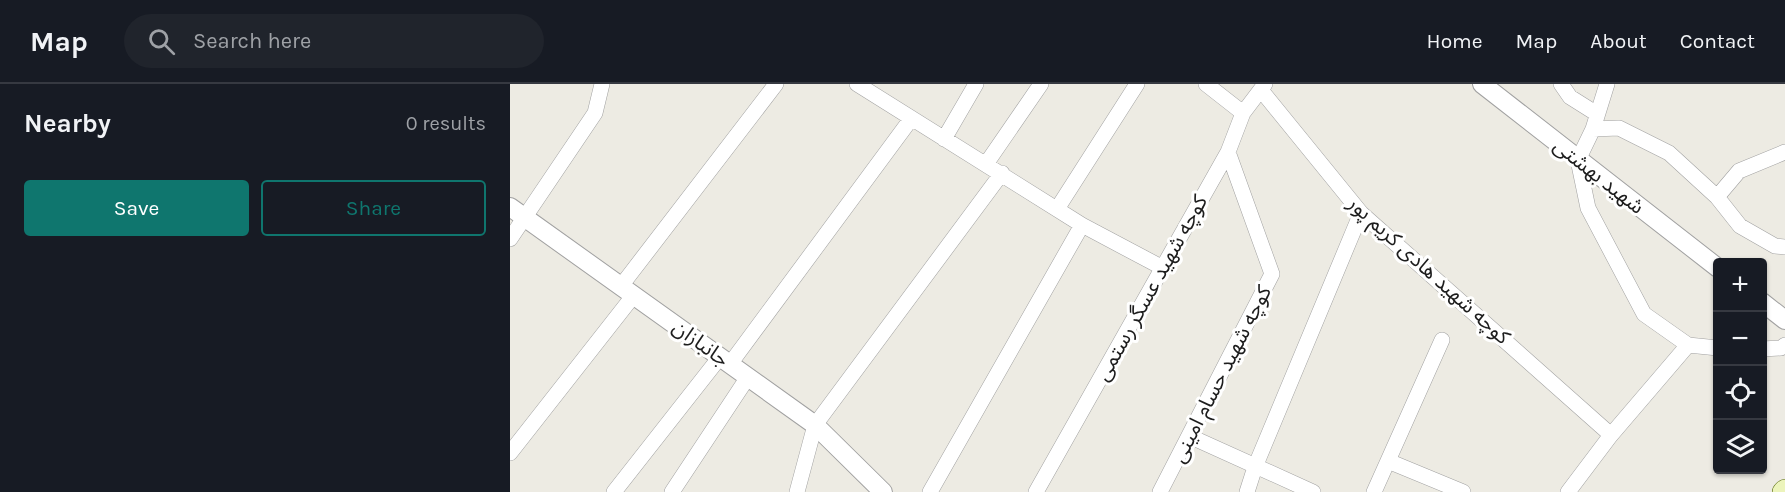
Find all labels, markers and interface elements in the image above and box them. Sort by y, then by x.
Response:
search box [124,14,544,68]
text: Map [30,25,88,58]
icon: search [145,25,178,58]
text: Search here [193,28,311,54]
text: Home [1427,29,1483,53]
text: Map [1516,29,1557,53]
text: About [1590,29,1647,53]
text: Contact [1680,29,1755,53]
text: Nearby [24,108,111,139]
text: 0 results [406,112,486,135]
street label: شهید بهشتی [1549,133,1649,219]
button: Save [24,180,249,236]
button: Share [261,180,486,236]
street label: کوچه شهید هادی کریم پور [1340,190,1515,352]
street label: کوچه شهید عسگر رستمی [1090,191,1213,386]
map controls [1713,258,1767,474]
button: + [1713,258,1767,312]
street label: کوچه شهید حسام امینی [1166,281,1280,468]
button: − [1713,312,1767,366]
street label: جانبازان [668,314,734,372]
button: locate [1713,366,1767,420]
button: layers [1713,420,1767,474]

